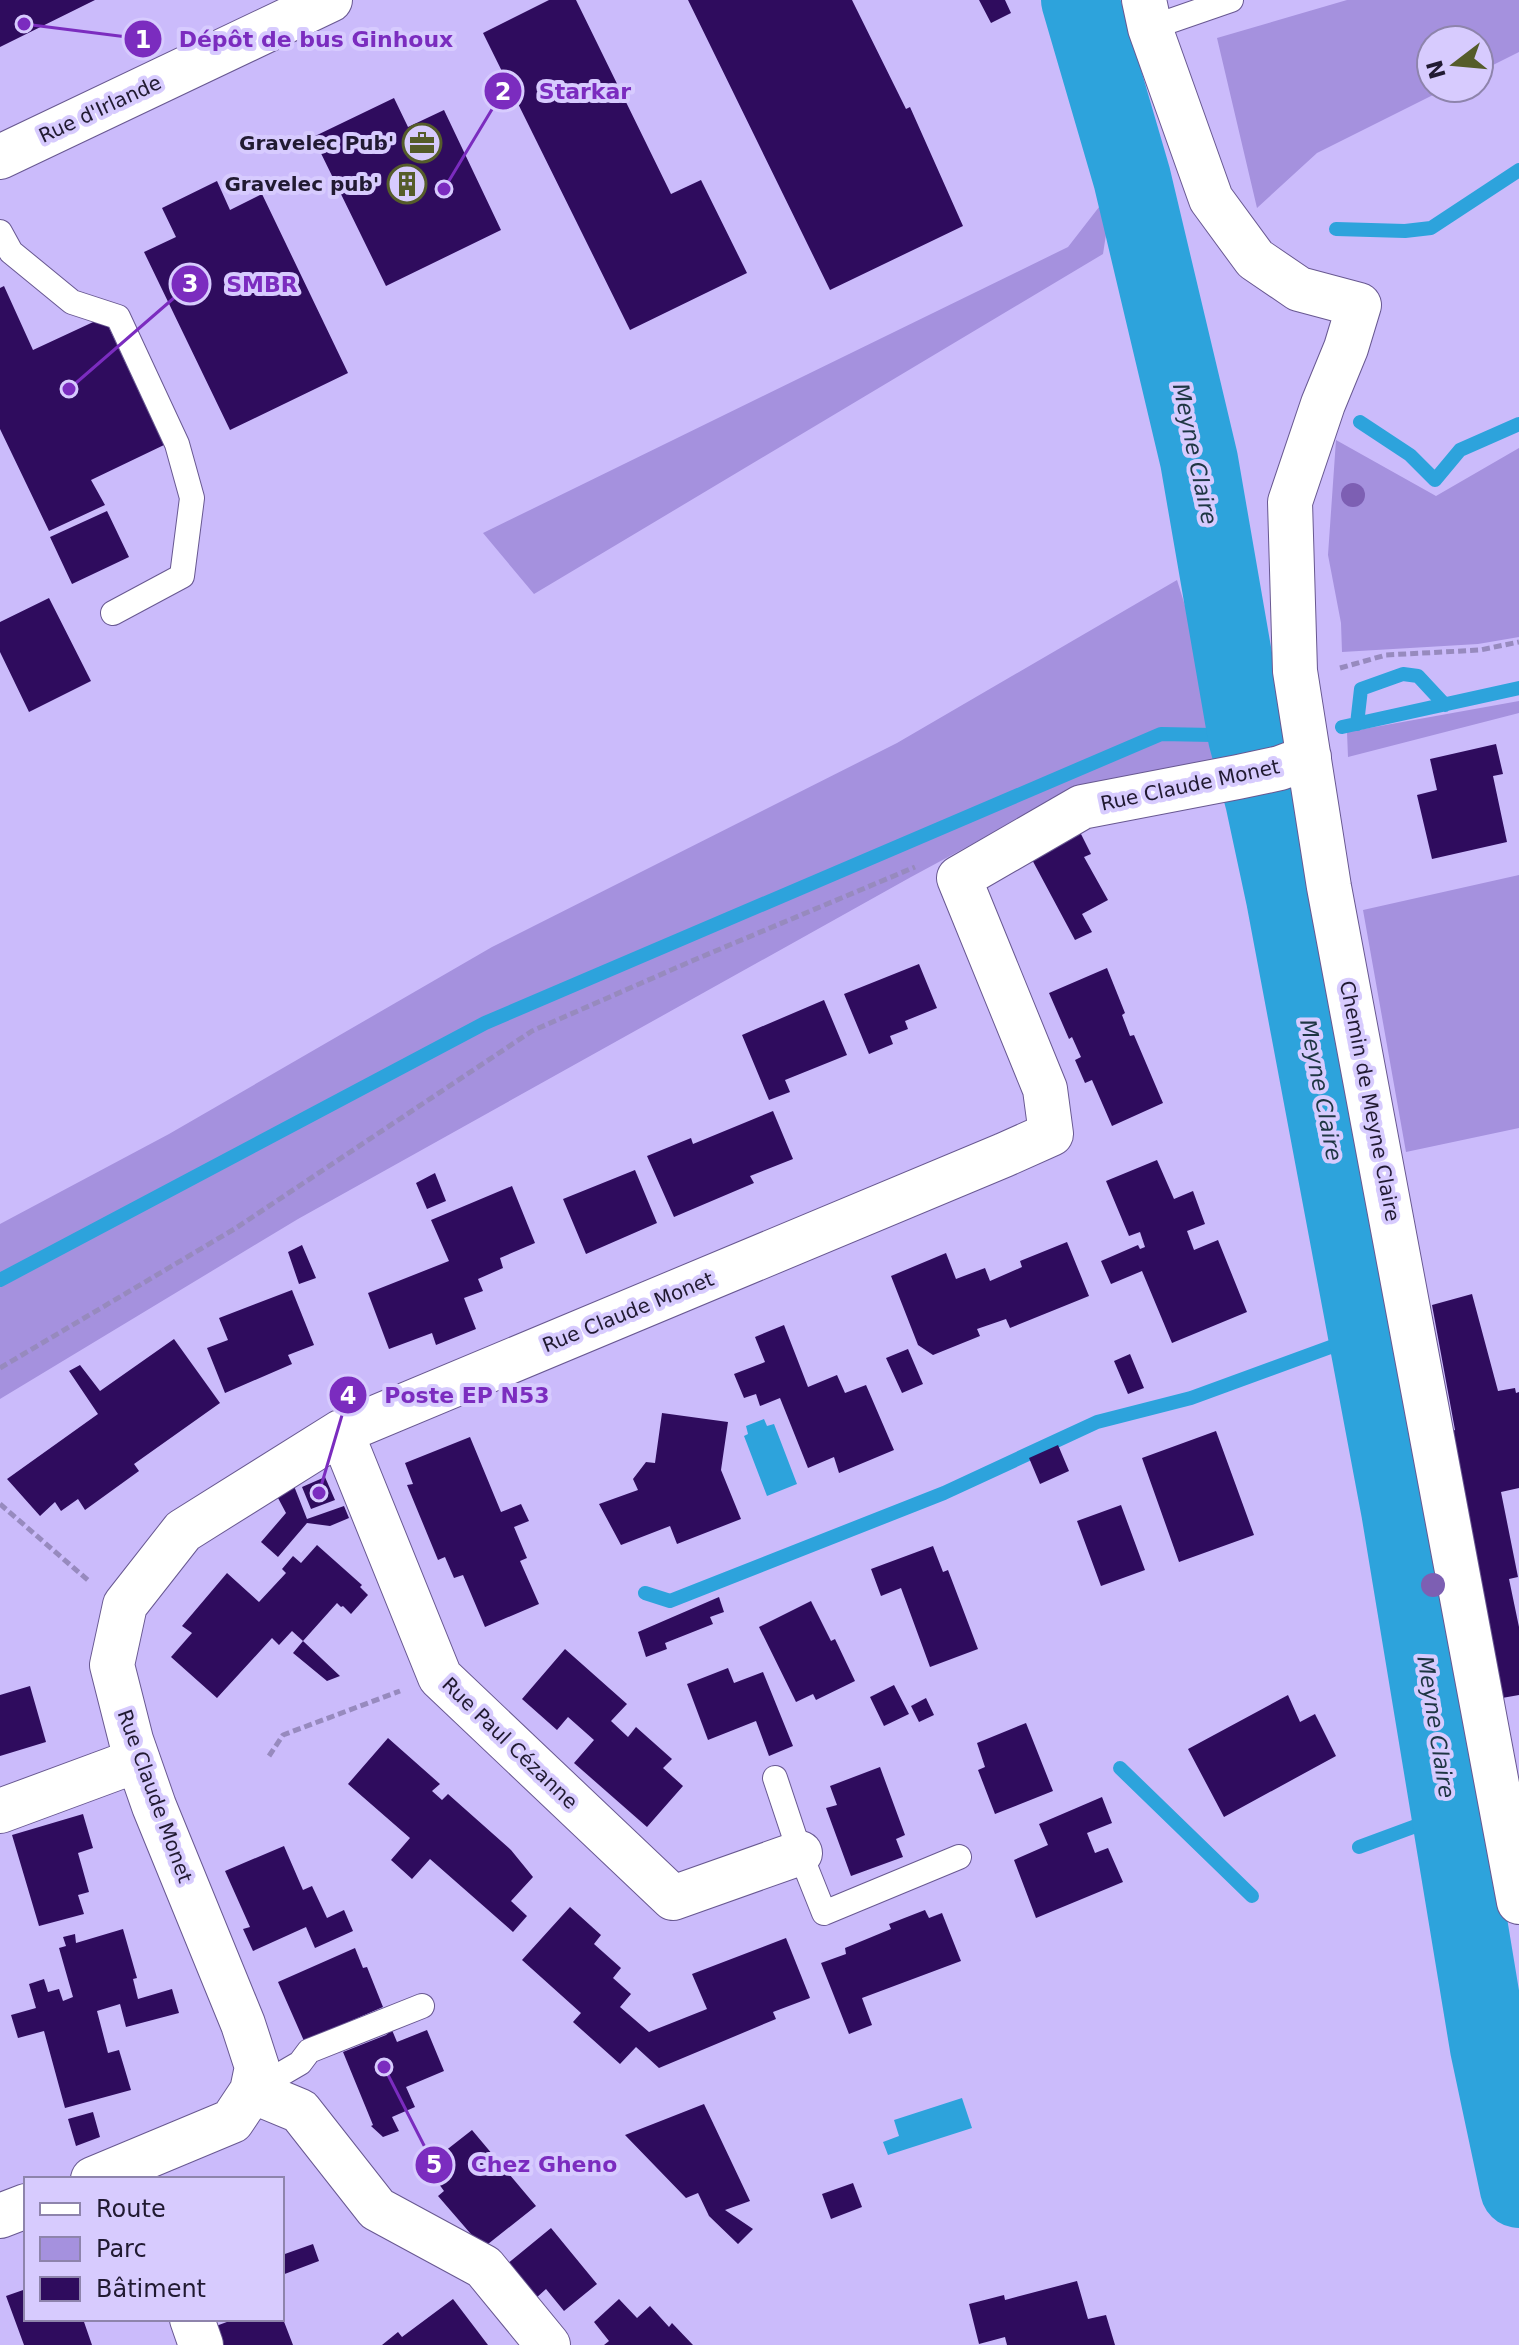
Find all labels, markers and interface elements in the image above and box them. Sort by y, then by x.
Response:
callout: Dépôt de bus Ginhoux [123,16,469,62]
north arrow [1415,24,1495,104]
text: 1 [135,26,151,54]
text: Dépôt de bus Ginhoux [179,27,453,52]
text: N [1422,57,1451,82]
callout: Starkar [483,68,648,114]
street label: Rue d'Irlande [35,70,165,148]
text: 2 [495,78,511,106]
text: Starkar [539,79,631,104]
office icon: Gravelec Pub' [401,122,443,164]
place label: Gravelec Pub' [239,131,394,155]
building icon: Gravelec pub' [386,163,428,205]
place label: Gravelec pub' [224,172,379,196]
callout: SMBR [170,261,314,307]
text: 3 [182,270,198,298]
text: SMBR [226,272,298,297]
water label: Meyne Claire [1168,381,1222,527]
street label: Rue Claude Monet [1098,754,1282,816]
street label: Chemin de Meyne Claire [1335,979,1405,1223]
water label: Meyne Claire [1295,1017,1347,1163]
street label: Rue Claude Monet [539,1267,717,1357]
callout: Poste EP N53 [328,1372,565,1418]
text: 4 [340,1382,356,1410]
text: Poste EP N53 [384,1383,550,1408]
water label: Meyne Claire [1412,1654,1460,1800]
street label: Rue Paul Cézanne [437,1672,583,1814]
street label: Rue Claude Monet [113,1706,198,1886]
callout: Chez Gheno [414,2142,633,2188]
text: 5 [426,2151,442,2179]
text: Chez Gheno [471,2152,617,2177]
legend [24,2177,284,2321]
text: Route [96,2195,166,2223]
text: Parc [96,2235,147,2263]
text: Bâtiment [96,2275,206,2303]

